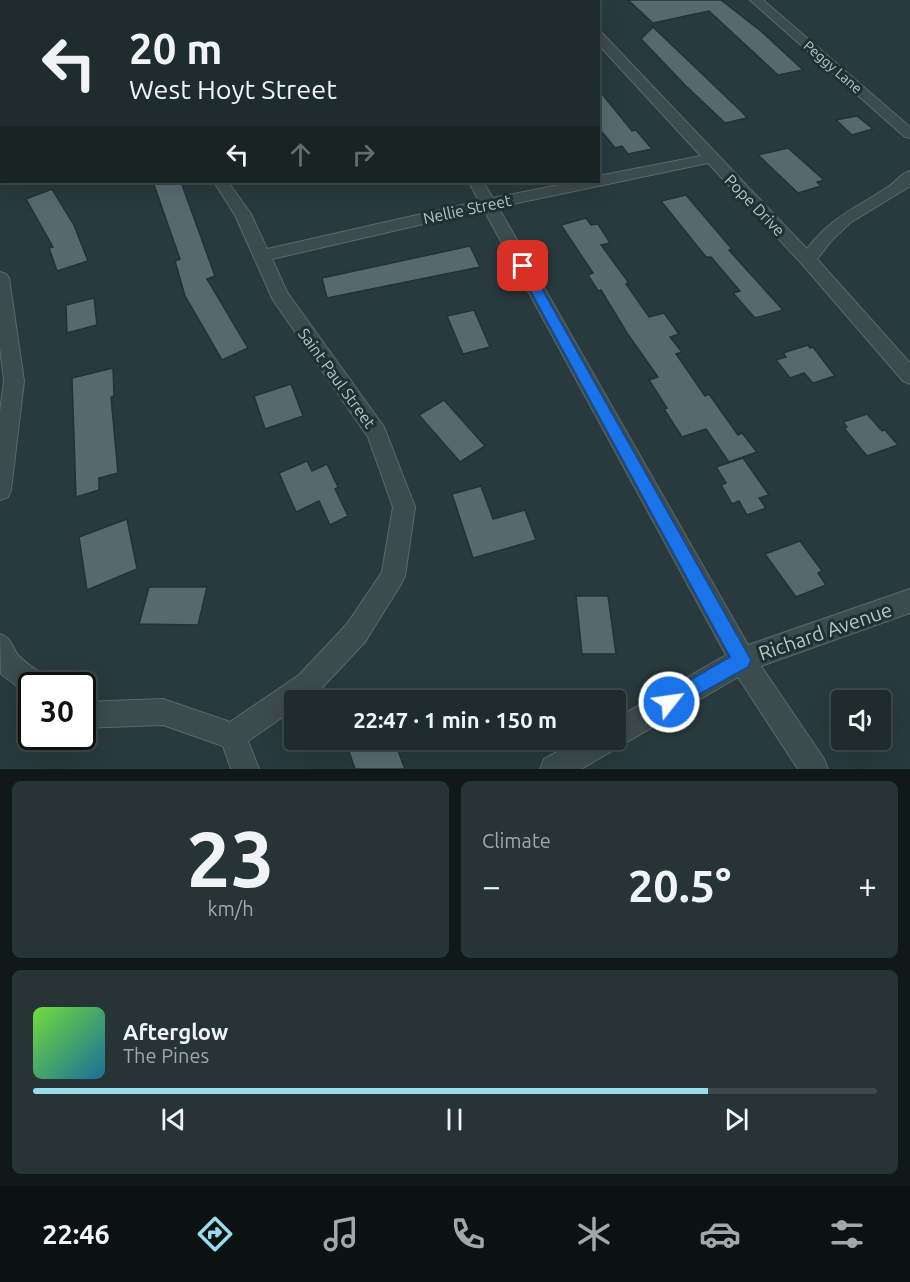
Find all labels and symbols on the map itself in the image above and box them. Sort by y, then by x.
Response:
street label: Peggy Lane [801,37,865,97]
street label: Pope Drive [721,171,789,239]
street label: Nellie Street [421,191,513,227]
pin [497,240,548,291]
street label: Saint Paul Street [295,325,380,432]
street label: Richard Avenue [755,597,895,665]
position arrow [637,670,701,734]
speed limit sign: 30 [18,672,96,750]

